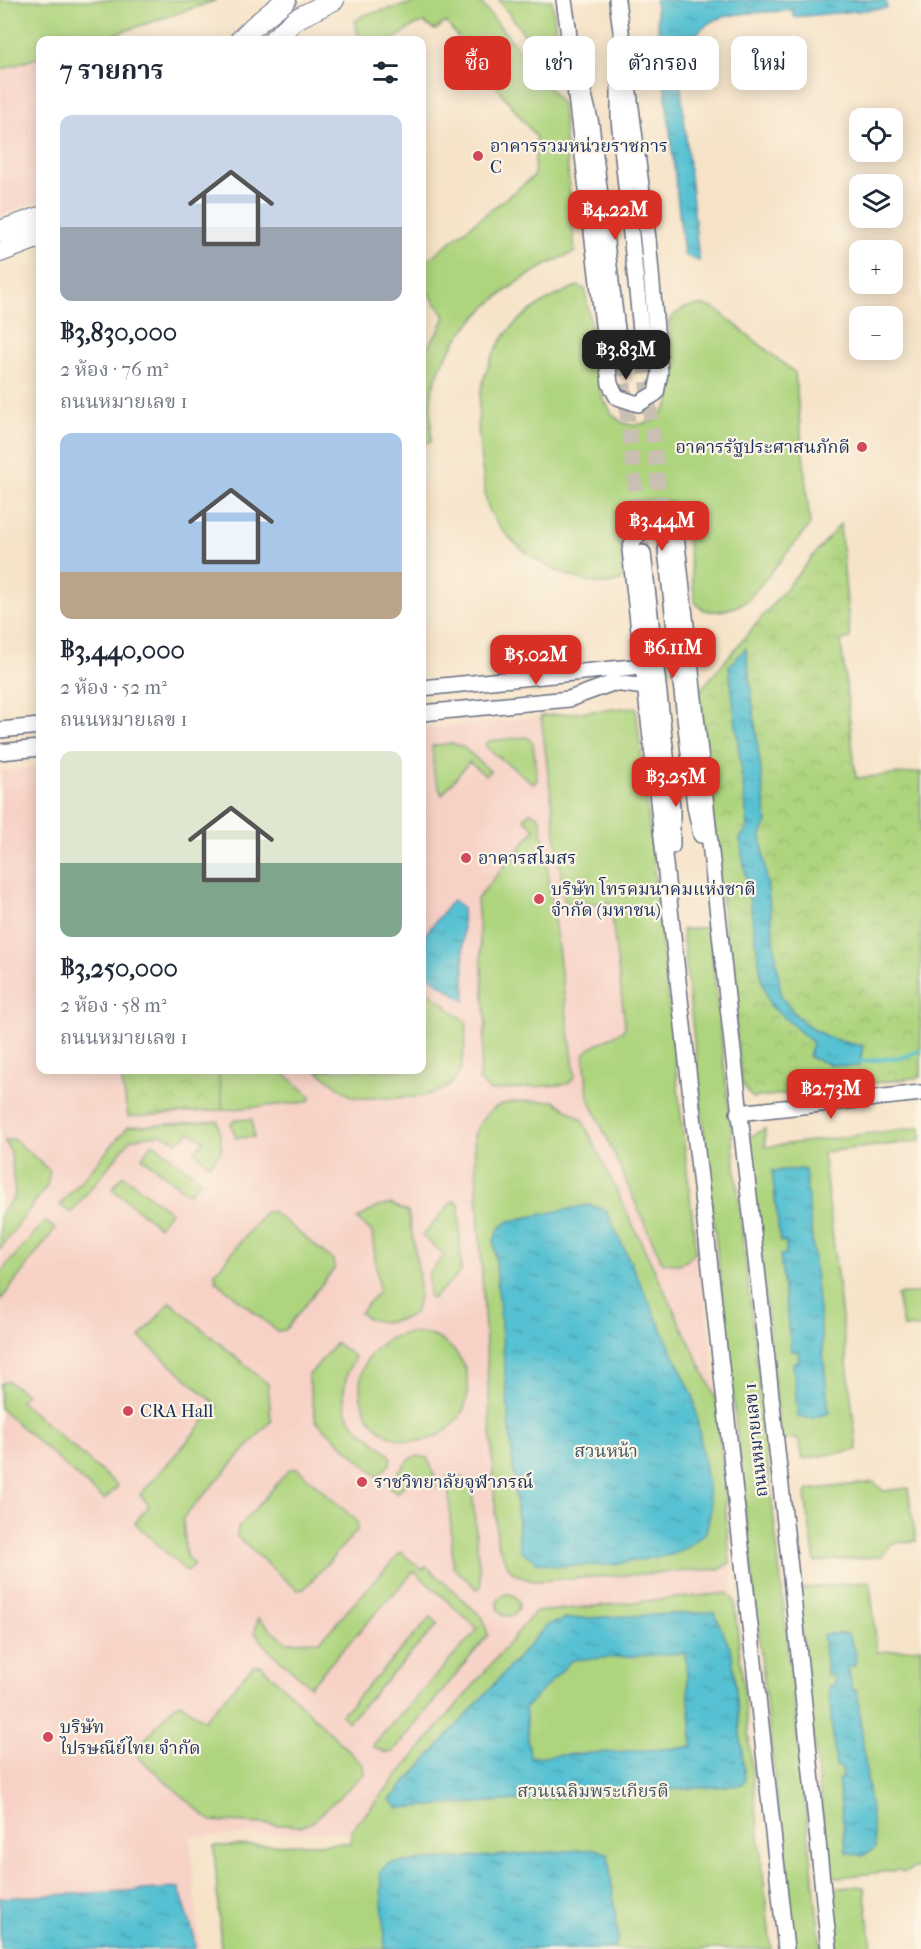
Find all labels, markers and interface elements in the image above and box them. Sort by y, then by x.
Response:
chip: ซื้อ [444,36,511,90]
chip: เช่า [523,36,595,90]
chip: ตัวกรอง [607,36,719,90]
chip: ใหม่ [731,36,807,90]
text: 7 รายการ [60,55,164,86]
icon: filters [369,56,402,89]
map controls [849,108,903,360]
button: locate [849,108,903,162]
place label: อาคารรวมหน่วยราชการ C [490,136,668,178]
marker: อาคารรวมหน่วยราชการ C [471,149,485,163]
icon: home [177,154,285,262]
button: layers [849,174,903,228]
pin: ฿4.22M [566,190,664,241]
text: ฿4.22M [582,198,648,221]
button: + [849,240,903,294]
button: − [849,306,903,360]
text: ฿3,830,000 [60,317,177,348]
pin: ฿3.83M [577,330,675,381]
text: ฿3.83M [596,338,656,361]
text: 2 ห้อง · 76 m² [60,358,168,381]
text: ถนนหมายเลข 1 [60,390,188,413]
place label: อาคารรัฐประศาสนภักดี [676,437,850,458]
marker: อาคารรัฐประศาสนภักดี [855,440,869,454]
icon: home [177,472,285,580]
pin: ฿3.44M [613,501,711,552]
text: ฿3.44M [629,509,695,532]
pin: ฿6.11M [624,628,722,679]
text: ฿3,440,000 [60,635,185,666]
pin: ฿5.02M [487,635,585,686]
text: ฿6.11M [644,636,702,659]
text: ฿5.02M [504,643,568,666]
text: 2 ห้อง · 52 m² [60,676,167,699]
text: ถนนหมายเลข 1 [60,708,188,731]
pin: ฿3.25M [627,757,725,808]
text: ฿3.25M [646,765,706,788]
icon: home [177,790,285,898]
place label: อาคารสโมสร [478,845,576,869]
marker: อาคารสโมสร [459,851,473,865]
place label: บริษัท โทรคมนาคมแห่งชาติ จำกัด (มหาชน) [551,876,756,921]
marker: บริษัท โทรคมนาคมแห่งชาติ จำกัด (มหาชน) [532,892,546,906]
text: ฿3,250,000 [60,953,178,984]
text: 2 ห้อง · 58 m² [60,994,167,1017]
text: ถนนหมายเลข 1 [60,1026,188,1049]
pin: ฿2.73M [782,1069,880,1120]
text: ฿2.73M [801,1077,861,1100]
street label: ถนนหมายเลข 1 [740,1382,772,1498]
place label: CRA Hall [140,1401,213,1422]
marker: CRA Hall [121,1404,135,1418]
park label: สวนหน้า [574,1441,638,1462]
place label: ราชวิทยาลัยจุฬาภรณ์ [374,1471,534,1494]
marker: ราชวิทยาลัยจุฬาภรณ์ [355,1475,369,1489]
place label: บริษัท ไปรษณีย์ไทย จำกัด [59,1717,200,1759]
marker: บริษัท ไปรษณีย์ไทย จำกัด [41,1730,55,1744]
park label: สวนเฉลิมพระเกียรติ [517,1781,669,1802]

